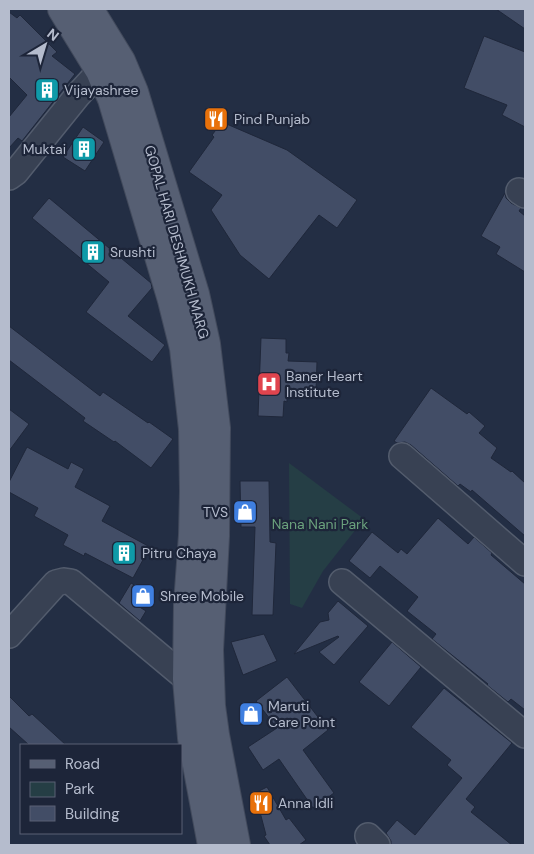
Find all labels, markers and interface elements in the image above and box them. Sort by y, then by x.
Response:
north arrow [20,20,70,70]
text: N [43,25,63,45]
building icon: Vijayashree [34,77,60,103]
place label: Vijayashree [64,81,138,99]
restaurant icon: Pind Punjab [203,106,229,132]
place label: Pind Punjab [234,110,310,128]
building icon: Muktai [71,136,97,162]
place label: Muktai [23,140,66,158]
street label: GOPAL HARI DESHMUKH MARG [141,143,213,341]
building icon: Srushti [80,239,106,265]
place label: Srushti [110,243,155,261]
place label: Baner Heart Institute [286,367,363,401]
hospital icon: Baner Heart Institute [256,371,282,397]
shop icon: TVS [232,499,258,525]
place label: TVS [203,503,228,521]
park label: Nana Nani Park [272,515,368,533]
building icon: Pitru Chaya [111,540,137,566]
place label: Pitru Chaya [142,544,216,562]
shop icon: Shree Mobile [130,583,156,609]
place label: Shree Mobile [160,587,244,605]
place label: Maruti Care Point [268,697,335,731]
shop icon: Maruti Care Point [238,701,264,727]
legend [20,744,182,834]
text: Road [65,754,100,774]
text: Park [65,779,95,799]
restaurant icon: Anna Idli [248,790,274,816]
place label: Anna Idli [278,794,333,812]
text: Building [65,804,120,824]

